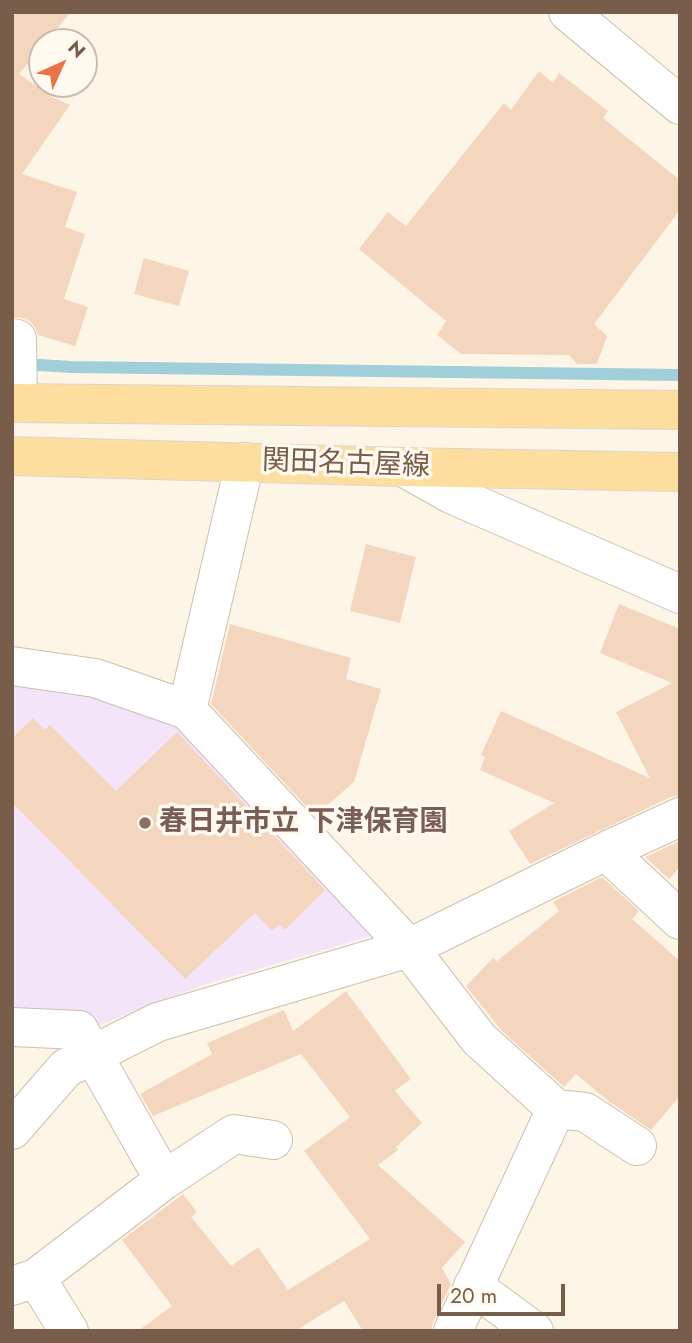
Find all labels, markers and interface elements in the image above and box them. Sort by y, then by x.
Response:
north arrow [28,28,98,98]
text: N [62,34,92,64]
street label: 関田名古屋線 [261,445,431,485]
place label: 春日井市立 下津保育園 [159,806,447,840]
marker: 春日井市立 下津保育園 [137,815,153,831]
scale bar [440,1270,568,1314]
text: 20 m [450,1281,497,1311]

